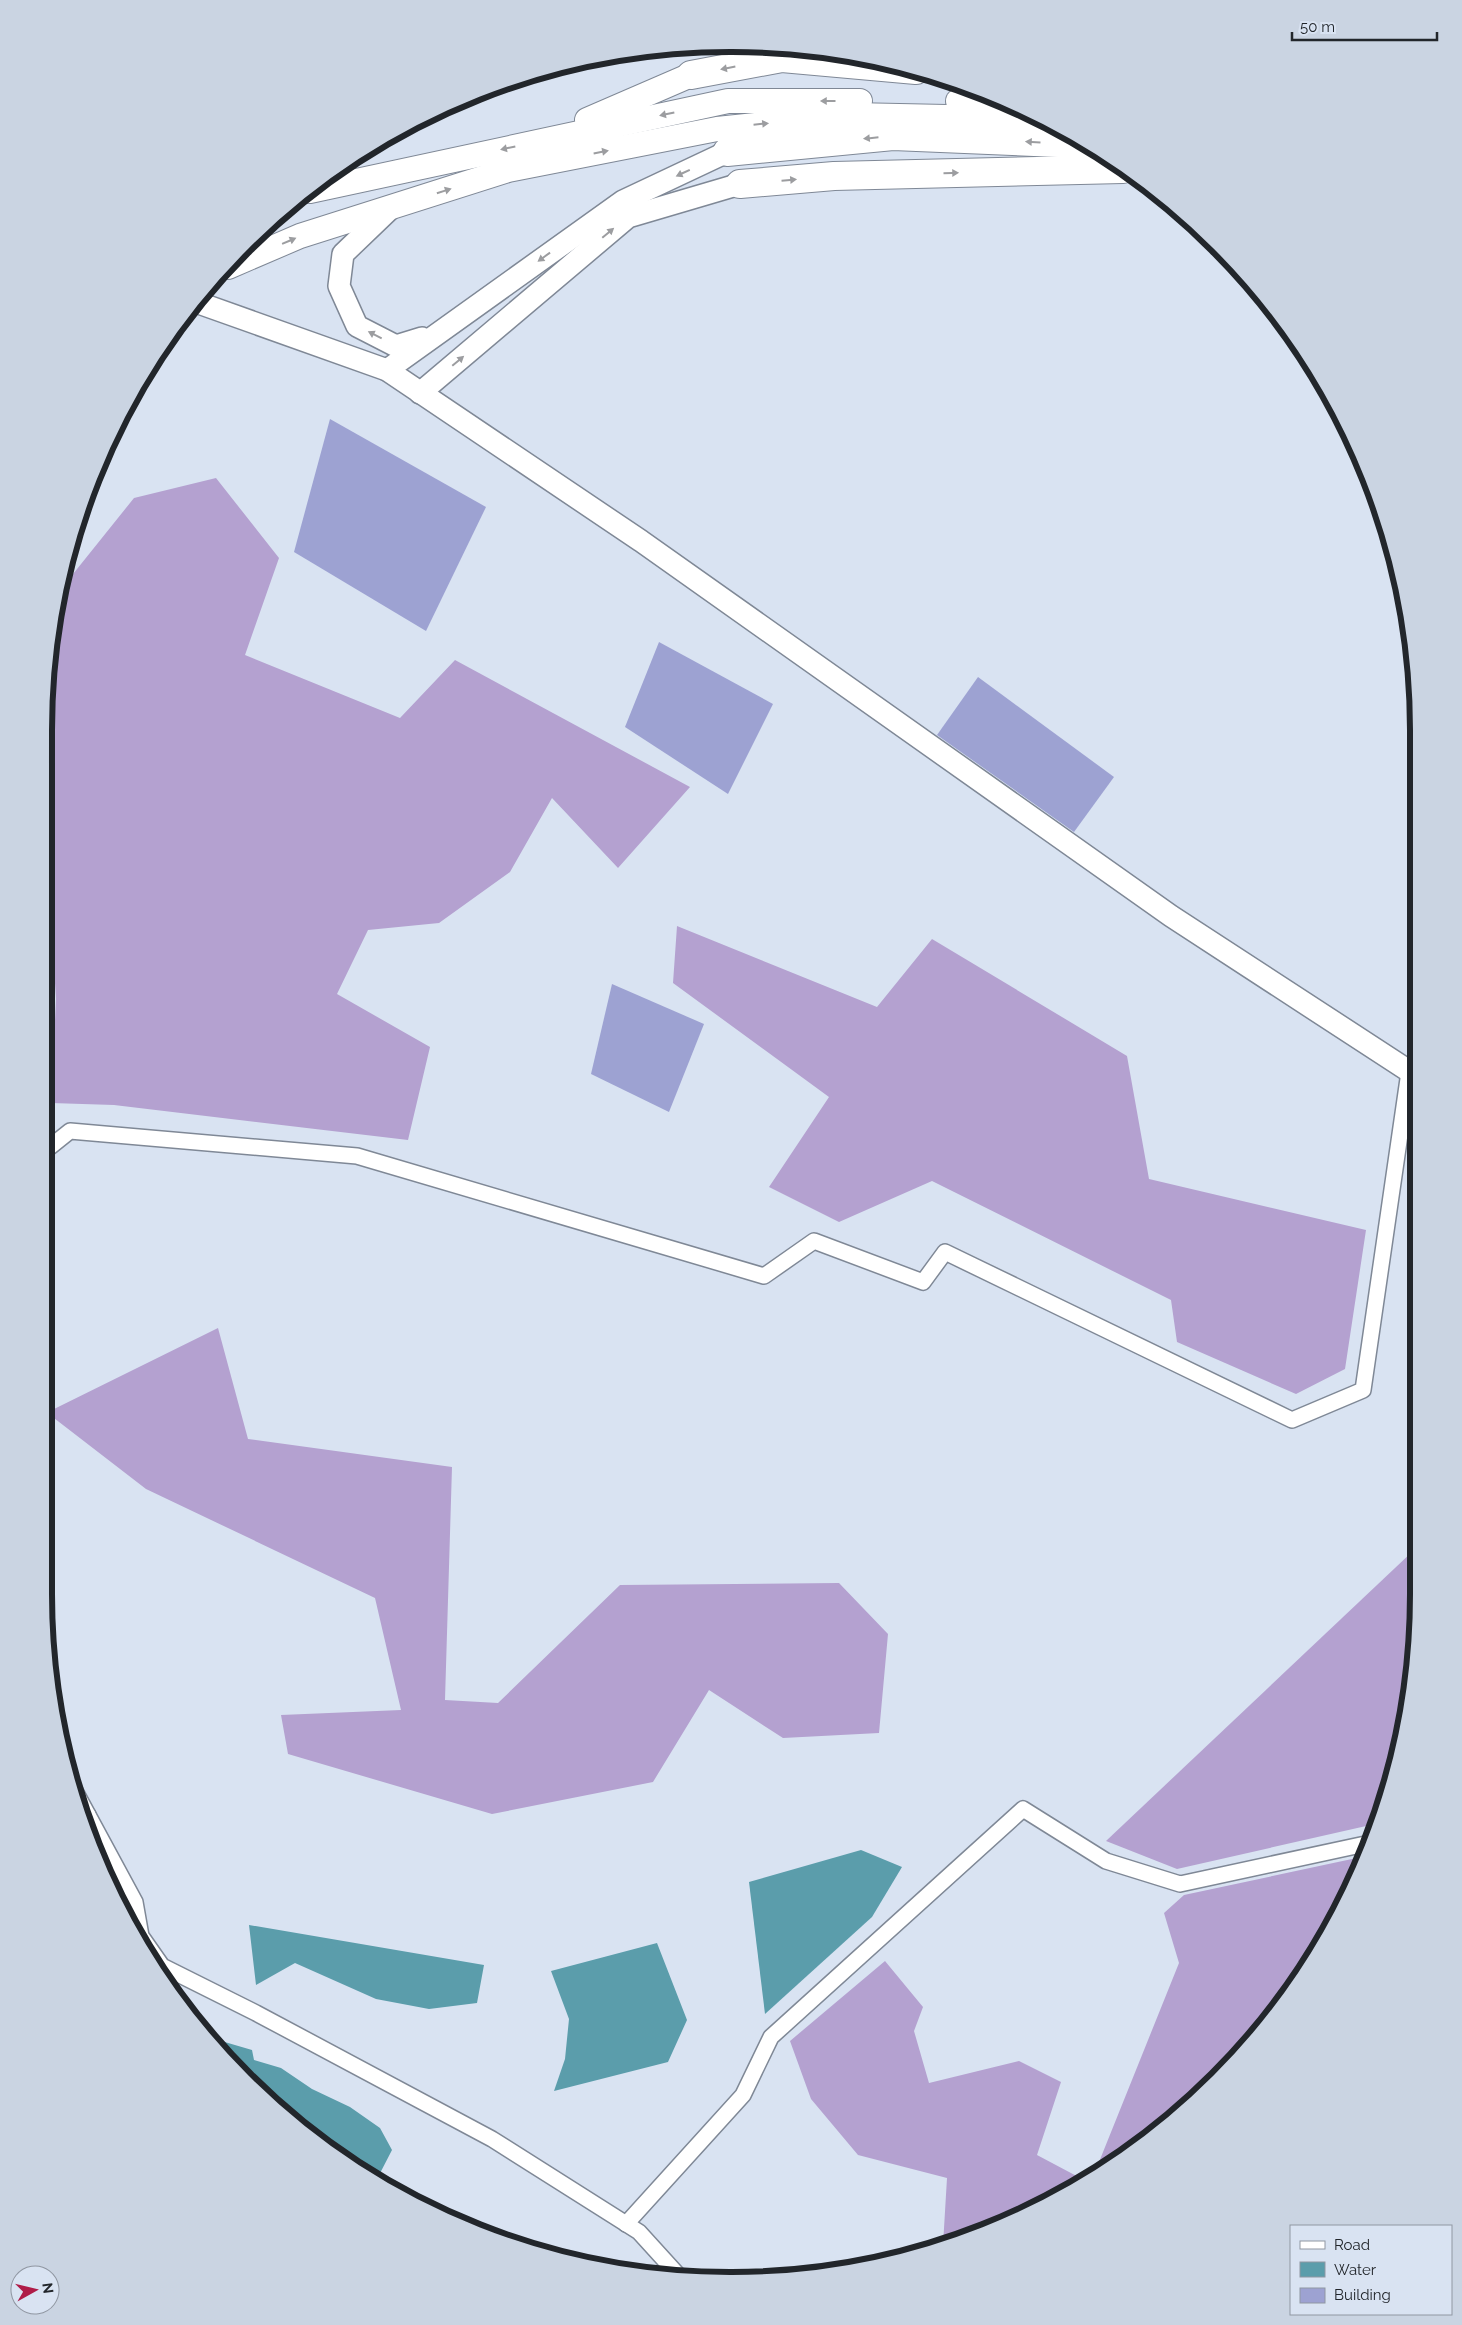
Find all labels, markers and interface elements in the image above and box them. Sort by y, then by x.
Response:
scale bar [1292,10,1437,42]
text: 50 m [1300,18,1335,36]
one-way arrow [721,64,736,72]
one-way arrow [820,97,836,105]
one-way arrow [658,110,674,118]
one-way arrow [753,120,769,128]
one-way arrow [862,134,878,142]
one-way arrow [1025,137,1041,145]
one-way arrow [499,144,515,152]
one-way arrow [594,147,610,155]
one-way arrow [675,168,690,177]
one-way arrow [943,169,959,177]
one-way arrow [781,176,797,184]
one-way arrow [436,186,451,194]
one-way arrow [602,228,615,239]
one-way arrow [282,236,296,244]
one-way arrow [537,252,551,262]
one-way arrow [367,331,382,339]
one-way arrow [451,355,463,367]
legend [1290,2225,1452,2315]
text: Road [1334,2236,1370,2254]
text: Water [1334,2261,1377,2279]
north arrow [10,2265,60,2315]
text: N [39,2282,57,2295]
text: Building [1334,2286,1391,2304]

